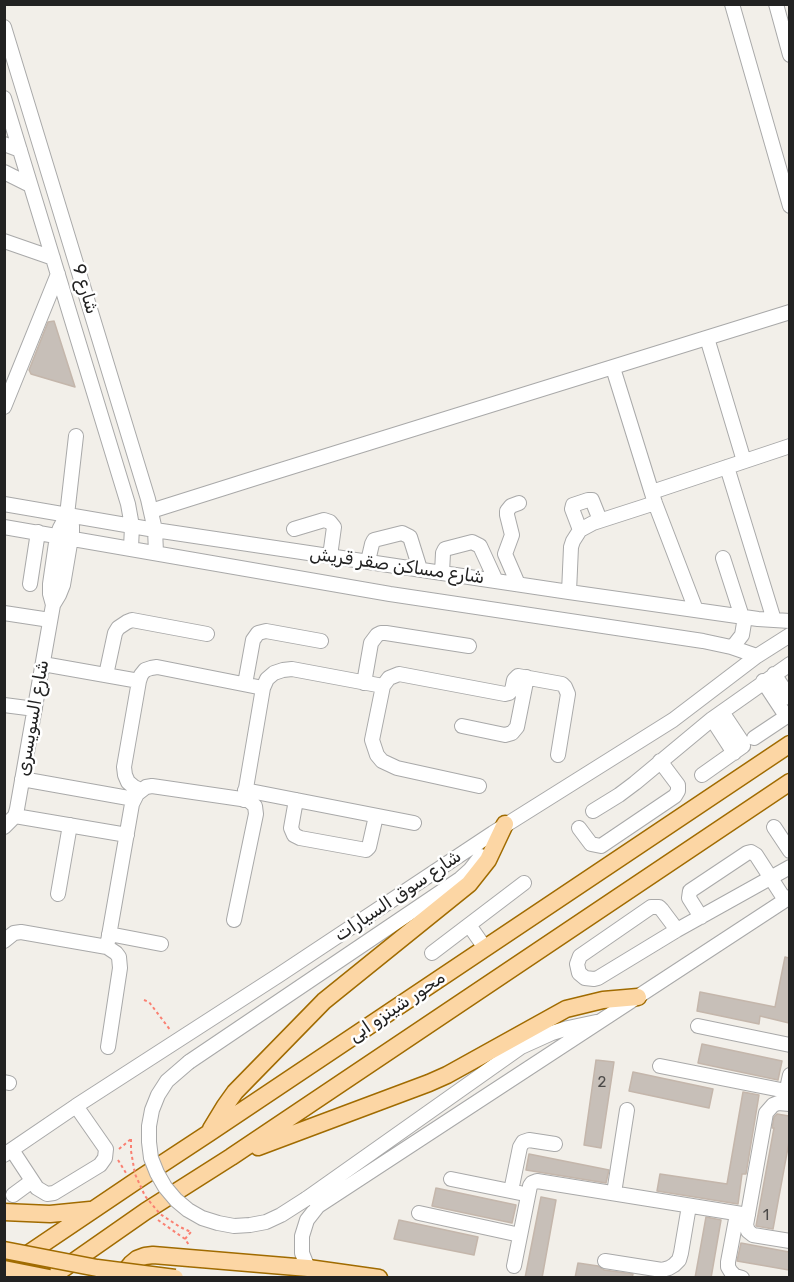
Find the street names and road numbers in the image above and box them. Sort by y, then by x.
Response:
street label: شارع 9 [67,261,103,317]
street label: شارع مساكن صقر قريش [308,543,486,589]
street label: شارع السويسرى [12,658,54,778]
street label: شارع سوق السيارات [331,846,465,946]
street label: محور شينزو ابى [345,967,449,1047]

